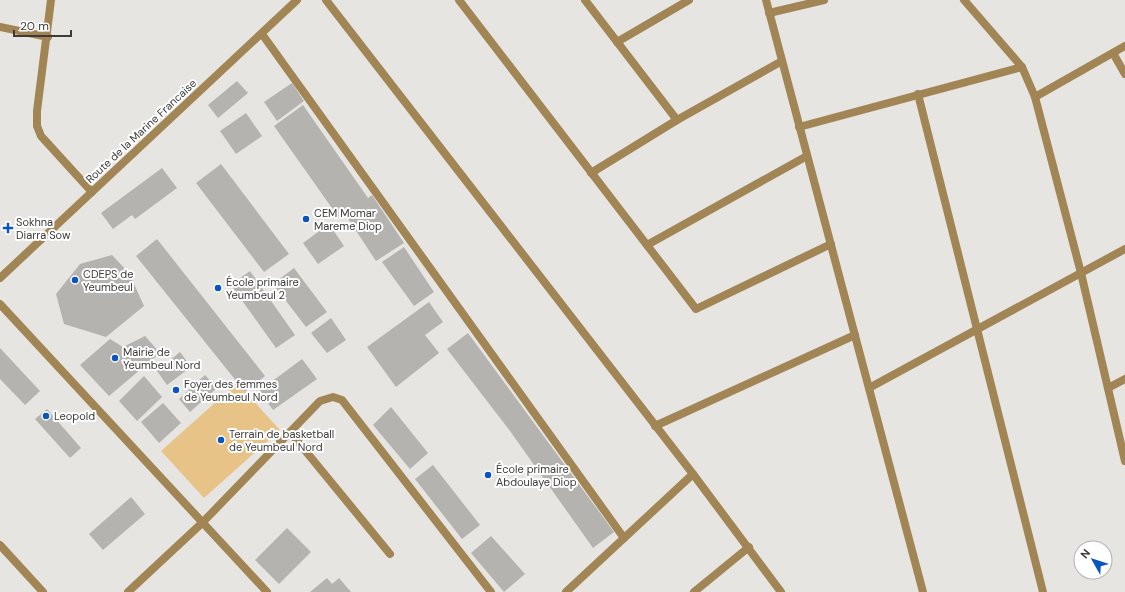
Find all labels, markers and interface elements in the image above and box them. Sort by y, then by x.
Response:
scale bar [14,12,71,38]
text: 20 m [20,18,49,34]
street label: Route de la Marine Francaise [83,76,199,186]
place label: CEM Momar Mareme Diop [314,206,382,233]
marker: CEM Momar Mareme Diop [301,214,311,224]
place label: Sokhna Diarra Sow [16,215,71,242]
marker: Sokhna Diarra Sow [3,223,13,233]
place label: CDEPS de Yeumbeul [83,267,134,294]
marker: CDEPS de Yeumbeul [70,275,80,285]
place label: École primaire Yeumbeul 2 [226,275,299,302]
marker: École primaire Yeumbeul 2 [213,283,223,293]
place label: Mairie de Yeumbeul Nord [123,345,201,372]
marker: Mairie de Yeumbeul Nord [110,353,120,363]
place label: Foyer des femmes de Yeumbeul Nord [184,377,278,404]
marker: Foyer des femmes de Yeumbeul Nord [171,385,181,395]
place label: Leopold [54,409,95,423]
marker: Leopold [41,411,51,421]
place label: Terrain de basketball de Yeumbeul Nord [229,427,334,454]
marker: Terrain de basketball de Yeumbeul Nord [216,435,226,445]
place label: École primaire Abdoulaye Diop [496,462,577,489]
marker: École primaire Abdoulaye Diop [483,470,493,480]
north arrow [1073,540,1113,580]
text: N [1077,546,1093,561]

